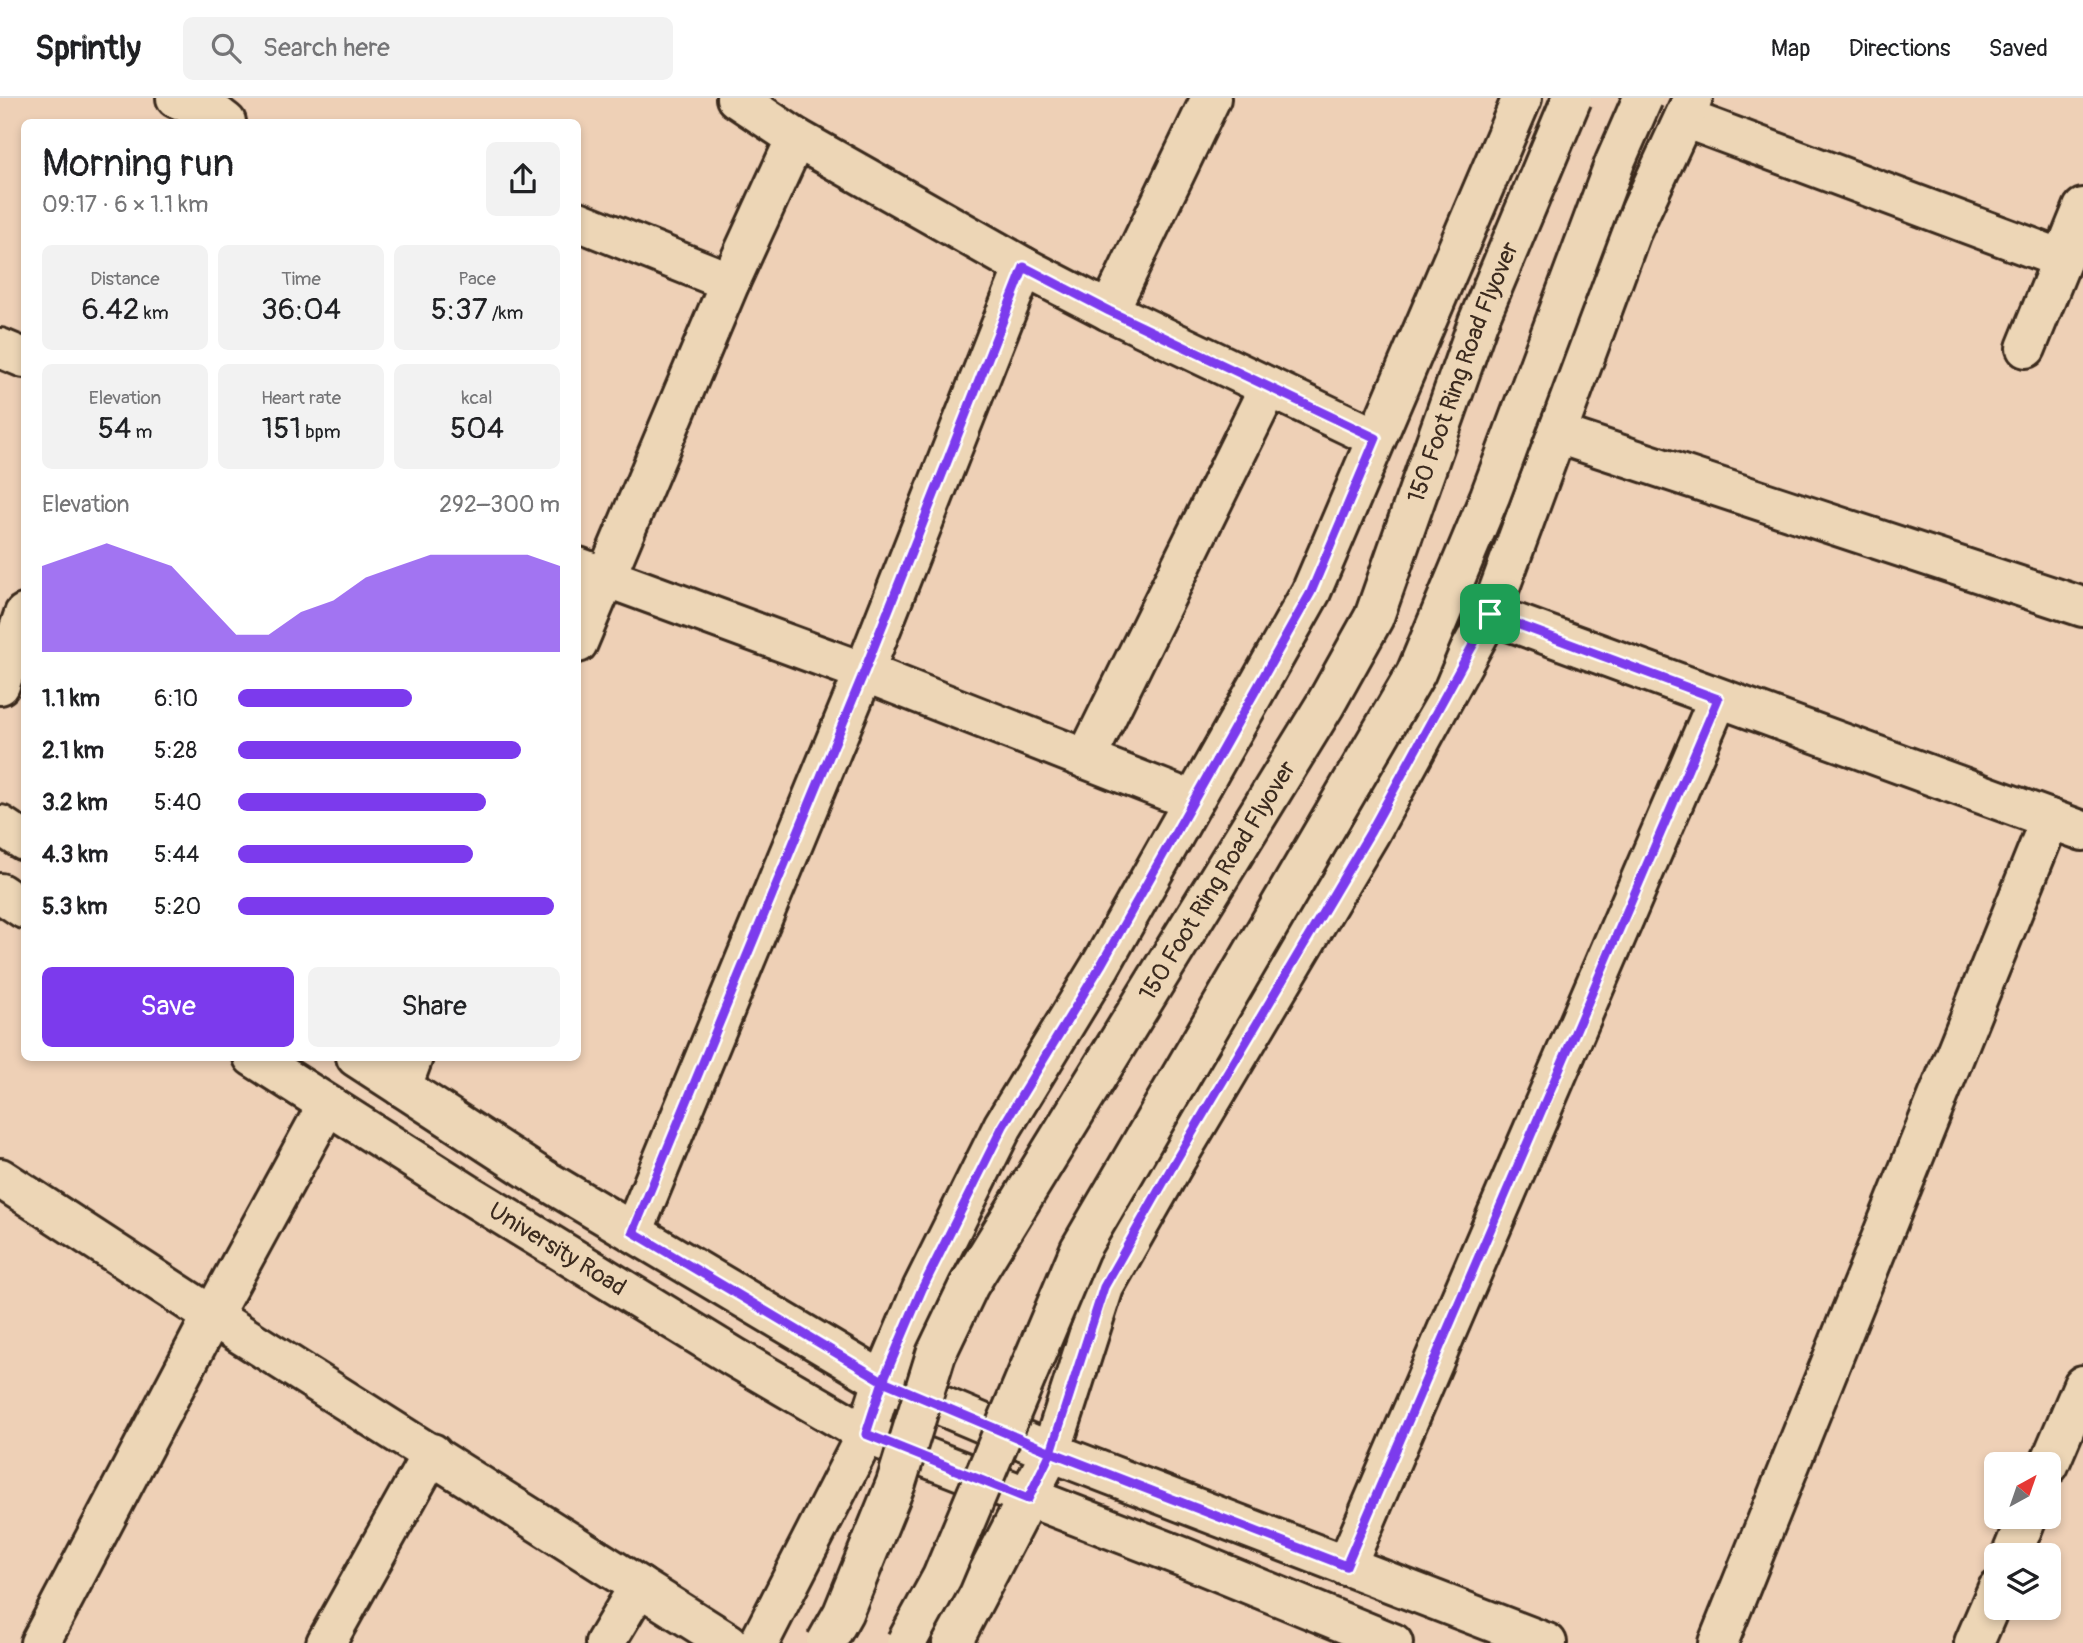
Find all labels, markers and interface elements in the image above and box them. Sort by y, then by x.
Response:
search box [183,17,673,80]
text: Sprintly [35,28,141,69]
icon: search [207,29,245,67]
text: Search here [263,32,390,64]
text: Map [1771,34,1811,63]
text: Directions [1849,34,1950,63]
text: Saved [1988,34,2048,63]
text: Morning run [42,140,234,188]
button: share [486,142,560,216]
text: 09:17 · 6 × 1.1 km [42,190,208,219]
street label: 150 Foot Ring Road Flyover [1401,237,1525,507]
text: Distance [90,267,160,291]
text: Time [281,267,321,291]
text: Pace [458,267,496,291]
text: 6.42 [81,291,140,328]
text: 36:04 [261,291,341,328]
text: 5:37 [431,291,488,328]
text: km [140,301,169,325]
text: /km [488,301,523,325]
text: Elevation [89,386,161,410]
text: Heart rate [261,386,341,410]
text: kcal [462,386,492,410]
text: 54 [98,410,131,447]
text: 151 [261,410,301,447]
text: 504 [450,410,504,447]
text: m [131,420,152,444]
text: bpm [301,420,341,444]
text: Elevation [42,490,130,519]
text: 292–300 m [439,490,560,519]
pin [1460,584,1520,644]
icon: arrive [1471,595,1509,633]
text: 1.1 km [42,684,100,713]
text: 6:10 [154,684,198,713]
text: 2.1 km [42,736,104,765]
text: 5:28 [154,736,197,765]
street label: 150 Foot Ring Road Flyover [1133,755,1302,1006]
text: 3.2 km [42,788,108,817]
text: 5:40 [154,788,202,817]
text: 4.3 km [42,840,108,869]
text: 5:44 [154,840,199,869]
text: 5.3 km [42,892,107,921]
text: 5:20 [154,892,201,921]
button: Save [42,967,294,1047]
button: Share [308,967,560,1047]
street label: University Road [484,1196,632,1302]
north arrow [1984,1452,2062,1530]
map controls [1984,1452,2061,1620]
button: layers [1984,1543,2061,1620]

